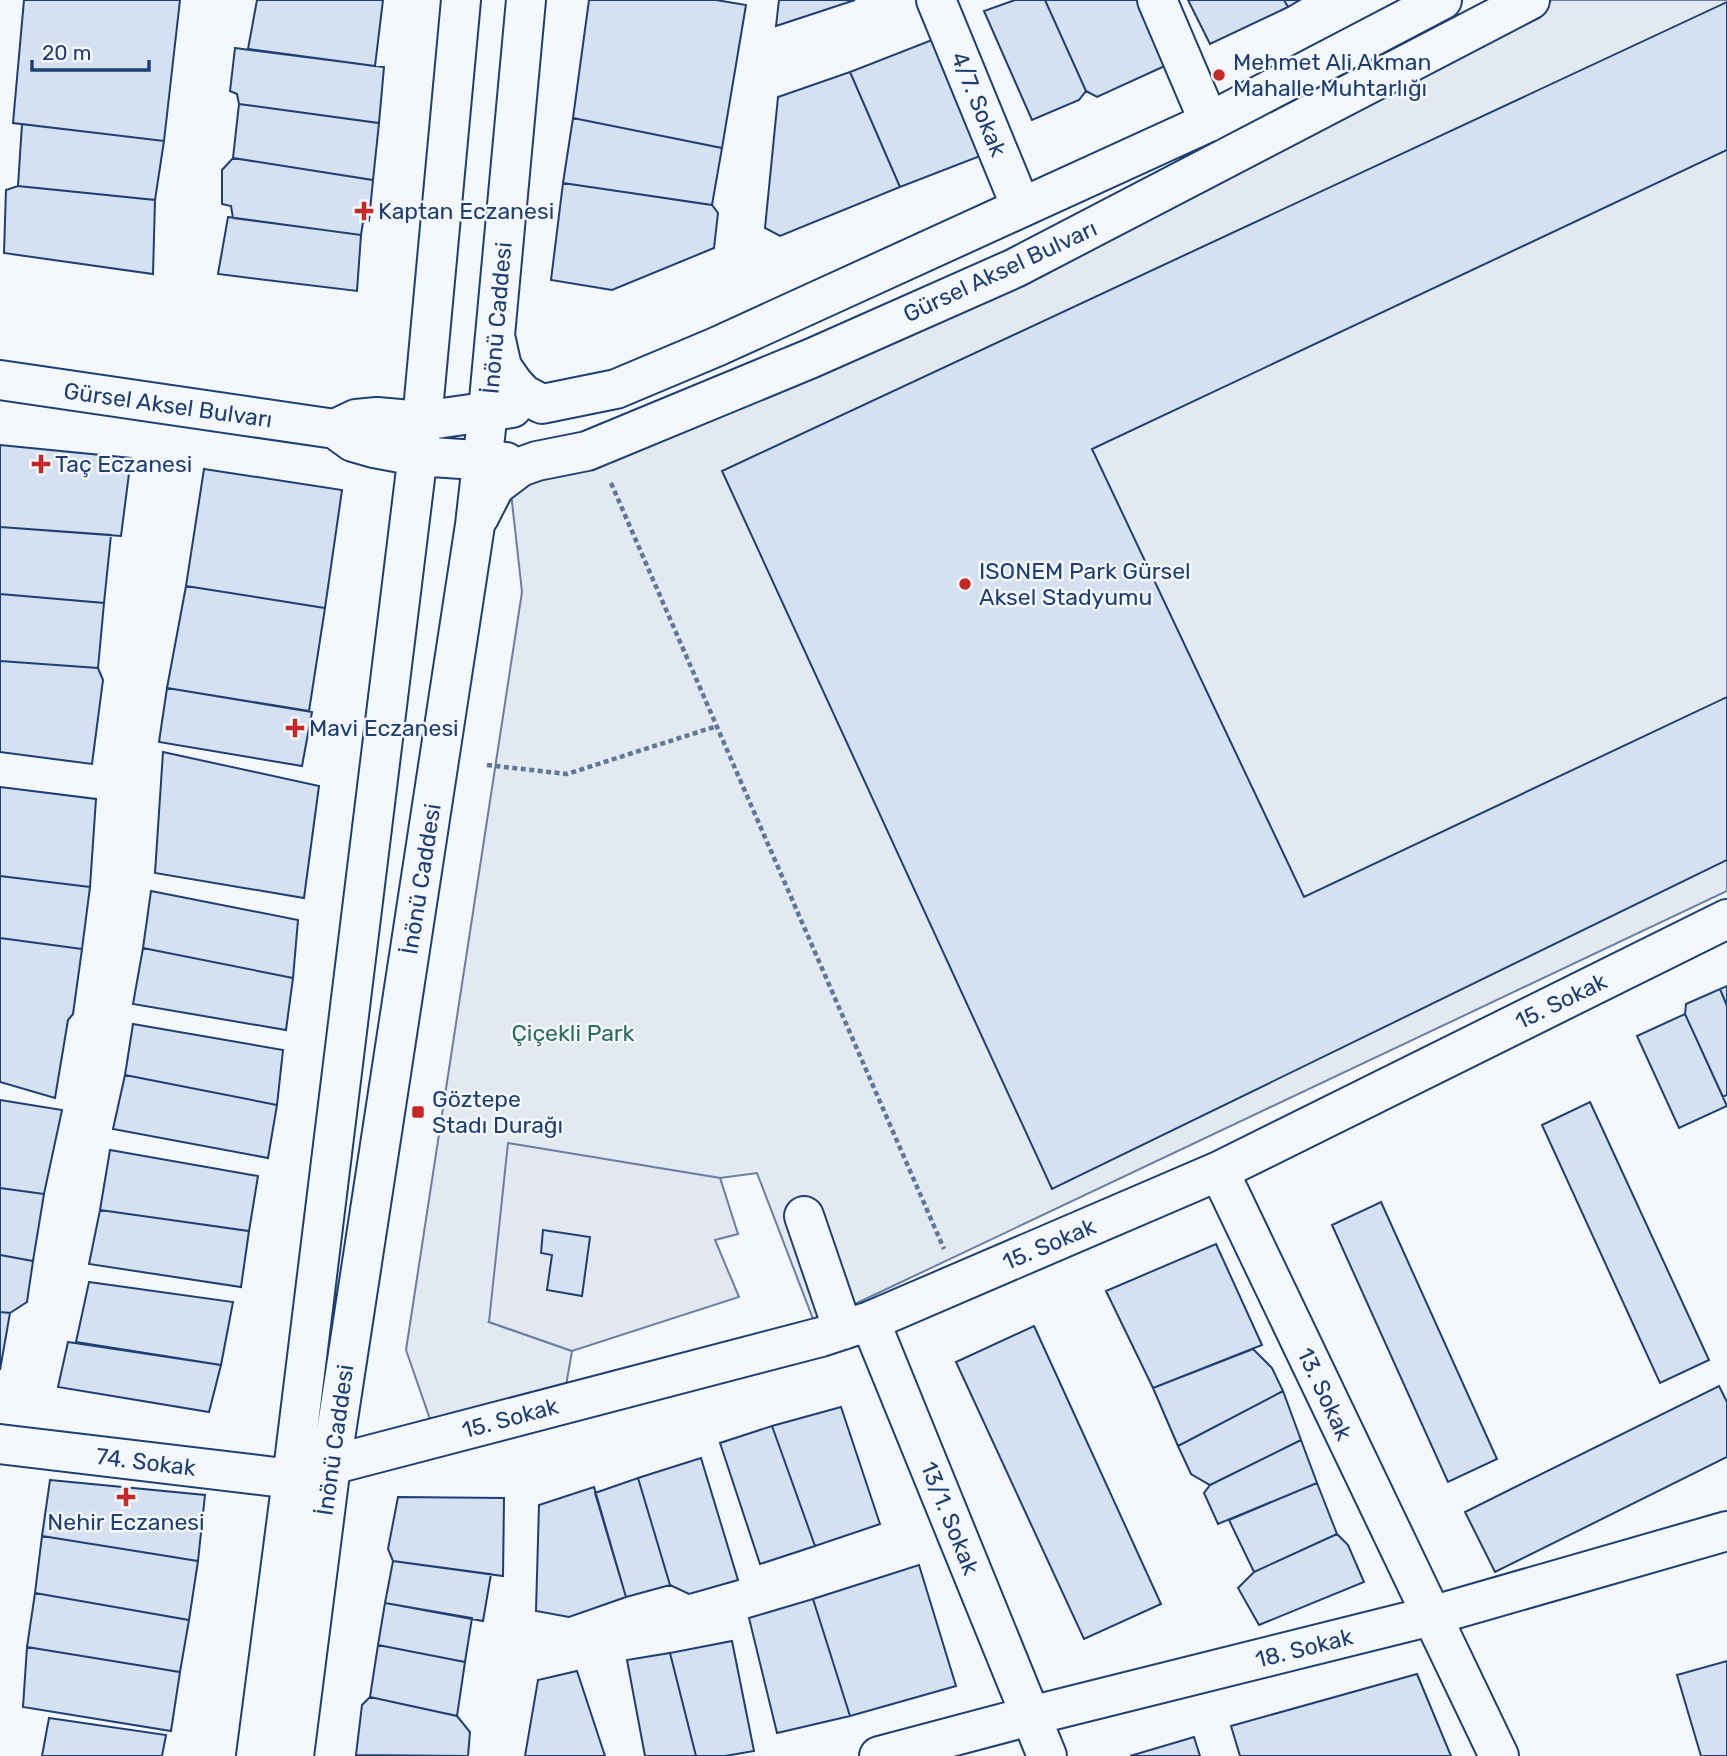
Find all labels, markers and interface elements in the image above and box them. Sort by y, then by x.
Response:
scale bar [32,28,149,72]
text: 20 m [42,40,91,65]
street label: 4/7. Sokak [945,47,1013,161]
place label: Mehmet Ali Akman Mahalle Muhtarlığı [1233,48,1431,102]
marker: Mehmet Ali Akman Mahalle Muhtarlığı [1211,67,1227,83]
place label: Kaptan Eczanesi [378,197,554,225]
marker: Kaptan Eczanesi [356,203,372,219]
street label: Gürsel Aksel Bulvarı [899,214,1101,328]
street label: İnönü Caddesi [476,241,518,395]
street label: Gürsel Aksel Bulvarı [62,376,274,434]
place label: Taç Eczanesi [55,450,192,478]
marker: Taç Eczanesi [33,456,49,472]
place label: ISONEM Park Gürsel Aksel Stadyumu [979,557,1191,611]
marker: ISONEM Park Gürsel Aksel Stadyumu [957,576,973,592]
place label: Mavi Eczanesi [309,714,459,742]
marker: Mavi Eczanesi [287,720,303,736]
street label: İnönü Caddesi [395,802,447,956]
street label: 15. Sokak [1511,967,1611,1035]
park label: Çiçekli Park [512,1019,635,1047]
place label: Göztepe Stadı Durağı [432,1085,563,1139]
marker: Göztepe Stadı Durağı [410,1104,426,1120]
street label: 15. Sokak [998,1212,1100,1276]
street label: 13. Sokak [1291,1343,1359,1445]
street label: İnönü Caddesi [311,1363,359,1517]
street label: 15. Sokak [459,1392,561,1444]
street label: 74. Sokak [95,1442,197,1482]
street label: 13/1. Sokak [915,1457,985,1579]
marker: Nehir Eczanesi [118,1489,134,1505]
place label: Nehir Eczanesi [47,1508,205,1536]
street label: 18. Sokak [1252,1622,1356,1674]

